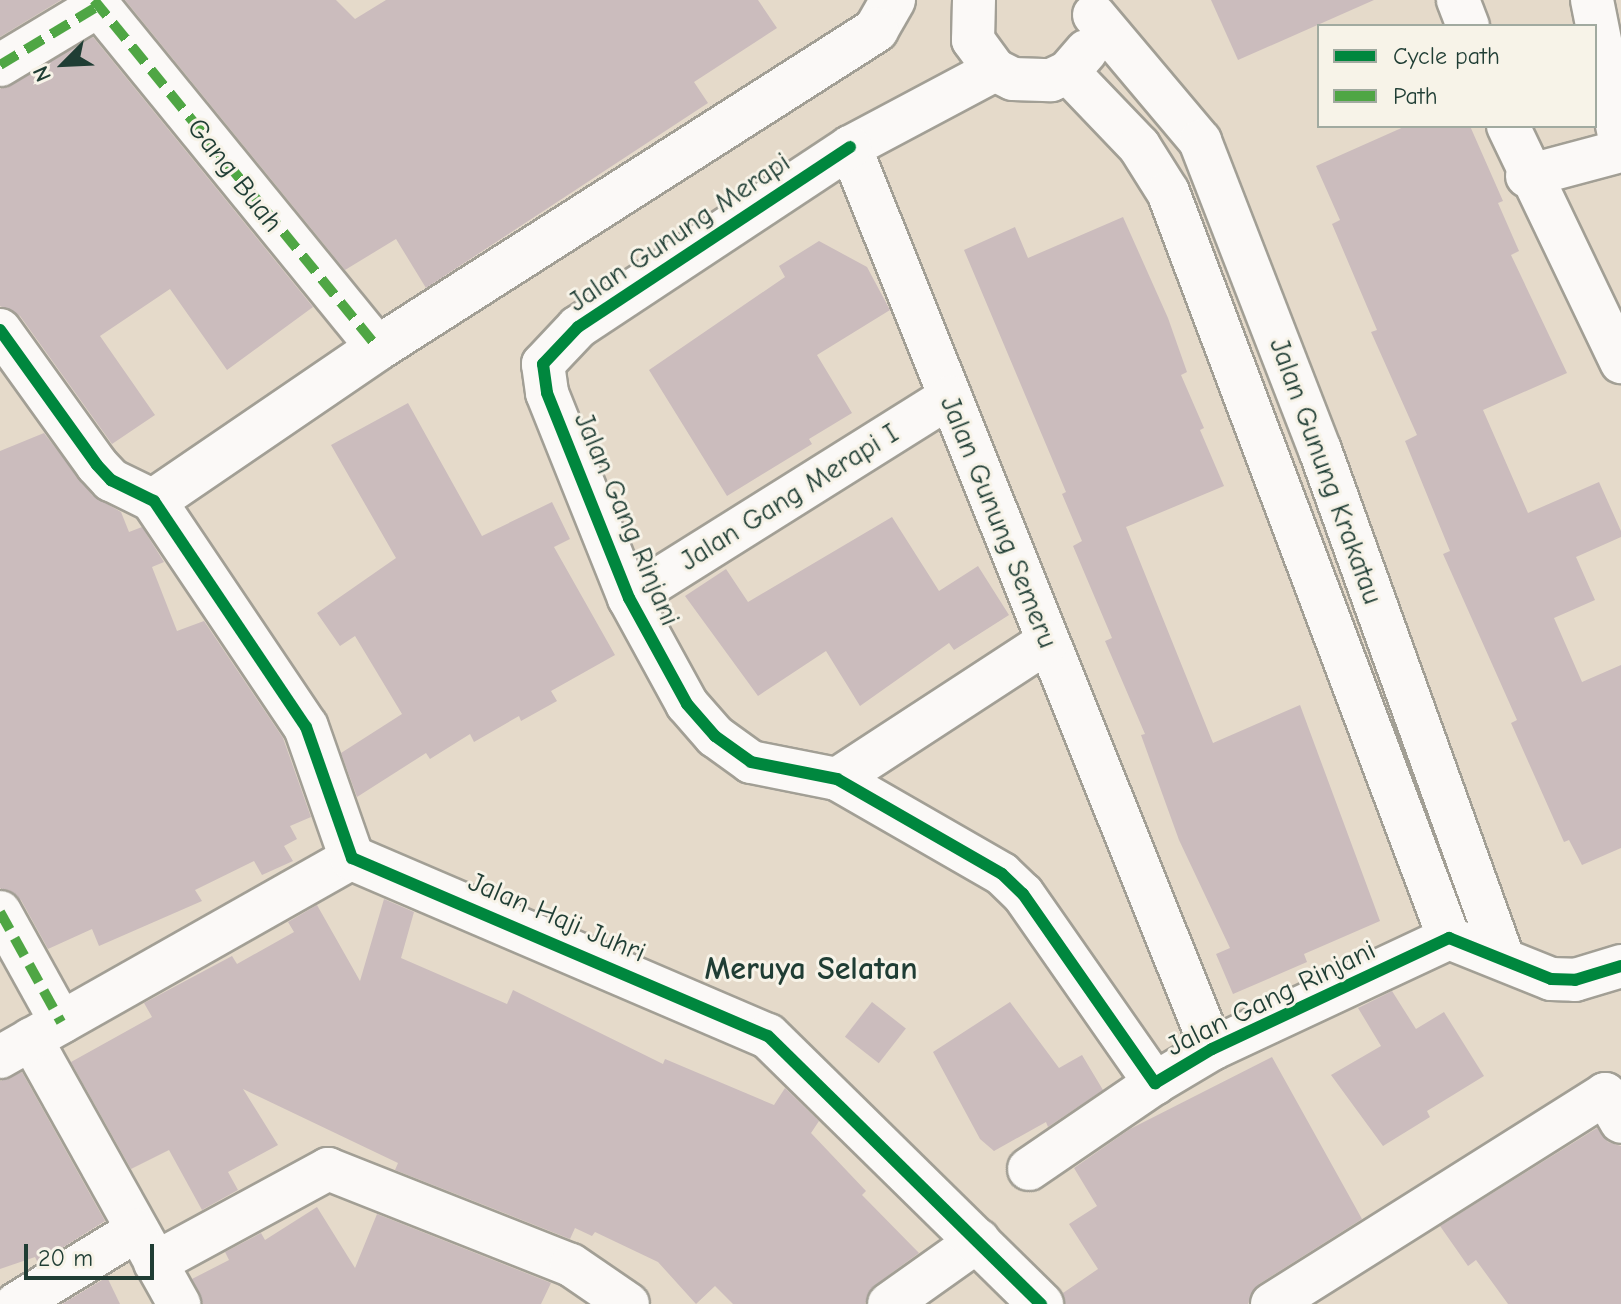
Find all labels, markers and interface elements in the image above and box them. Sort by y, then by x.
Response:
north arrow [24,24,104,104]
legend [1317,24,1597,128]
text: Cycle path [1393,42,1500,70]
text: N [27,62,57,86]
text: Path [1393,82,1438,110]
street label: Gang Buah [180,111,290,239]
street label: Jalan Gunung Merapi [562,145,796,319]
street label: Jalan Gunung Krakatau [1262,333,1390,609]
street label: Jalan Gunung Semeru [933,391,1065,653]
street label: Jalan Gang Rinjani [567,407,687,631]
street label: Jalan Gang Merapi I [674,416,904,578]
street label: Jalan Haji Juhri [463,865,651,969]
street label: Jalan Gang Rinjani [1161,933,1381,1063]
district label: Meruya Selatan [704,950,918,988]
scale bar [28,1228,158,1278]
text: 20 m [38,1244,93,1272]

